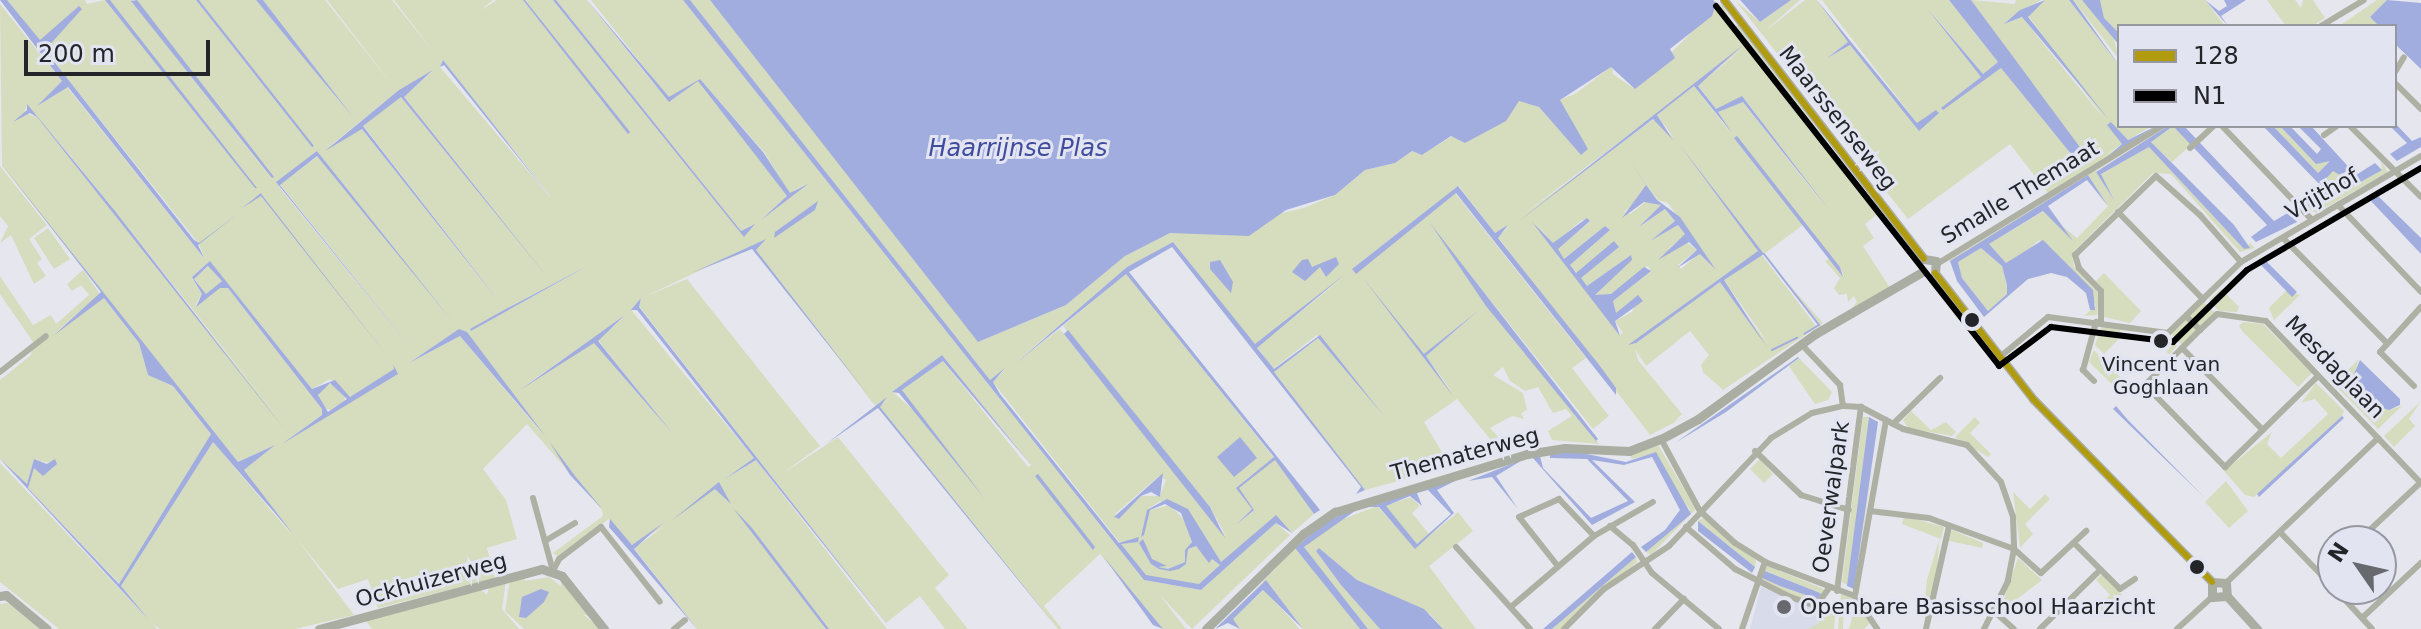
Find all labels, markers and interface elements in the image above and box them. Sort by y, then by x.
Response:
scale bar [28,24,214,74]
legend [2117,24,2397,128]
text: 200 m [38,40,115,68]
street label: Maarssenseweg [1773,41,1903,195]
text: 128 [2193,42,2239,70]
text: N1 [2193,82,2226,110]
street label: Smalle Themaat [1936,134,2104,250]
water label: Haarrijnse Plas [929,135,1107,163]
street label: Vrijthof [2281,163,2363,225]
street label: Mesdaglaan [2280,310,2390,424]
unlabelled marker [1964,312,1980,328]
marker: Vincent van Goghlaan [2153,333,2169,349]
place label: Vincent van Goghlaan [2102,352,2220,399]
street label: Oeverwalpark [1807,419,1855,575]
street label: Thematerweg [1388,422,1542,486]
north arrow [2317,525,2397,605]
text: N [2323,538,2354,567]
street label: Ockhuizerweg [352,547,510,613]
unlabelled marker [2189,559,2205,575]
place label: Openbare Basisschool Haarzicht [1800,594,2155,620]
marker: Openbare Basisschool Haarzicht [1775,598,1793,616]

